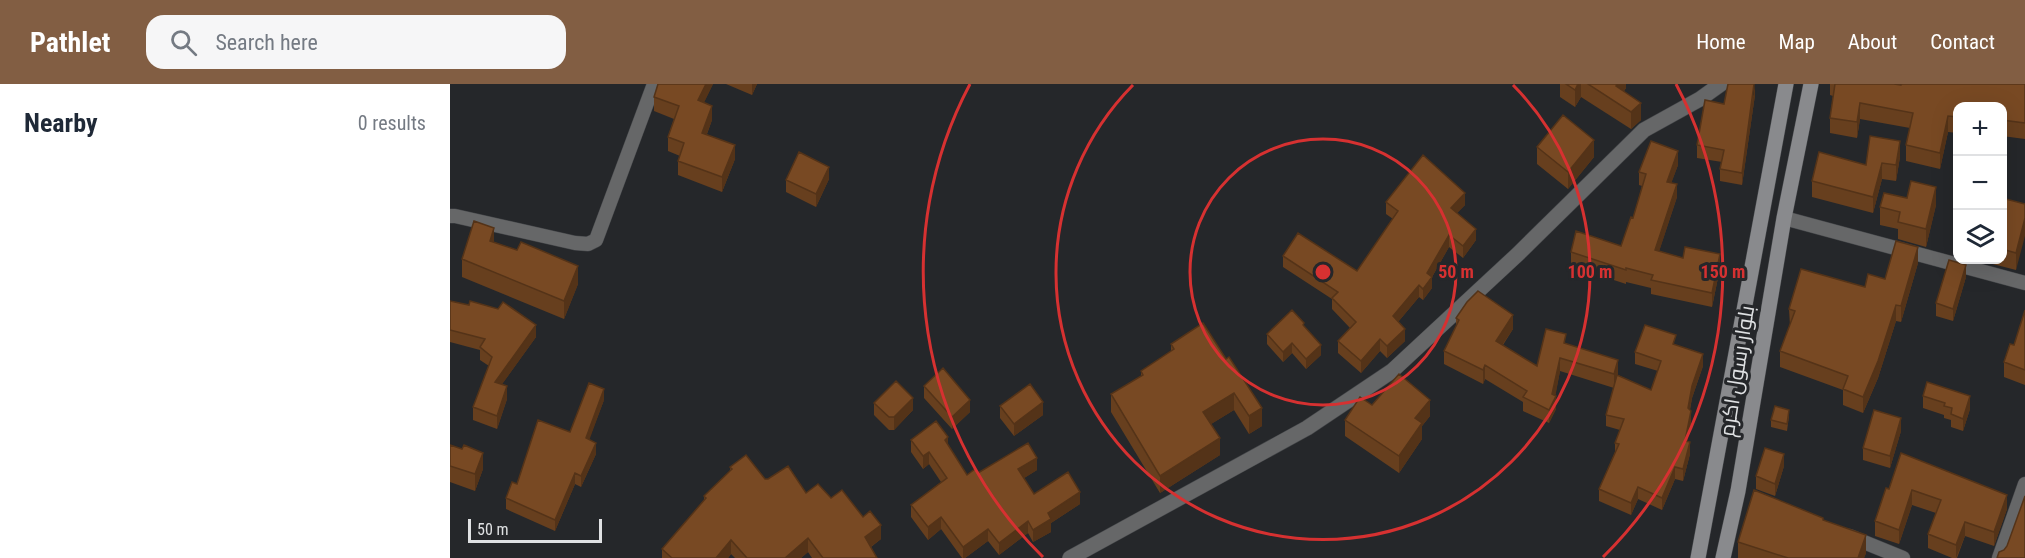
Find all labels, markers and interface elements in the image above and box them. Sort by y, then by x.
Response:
search box [146,15,566,69]
text: Pathlet [30,26,110,59]
icon: search [167,26,200,59]
text: Search here [215,30,318,55]
text: Home [1696,30,1746,54]
text: Map [1779,30,1815,54]
text: About [1848,30,1897,54]
text: Contact [1930,30,1995,54]
map controls [1953,102,2007,264]
button: + [1953,102,2007,156]
text: Nearby [24,108,98,138]
text: 0 results [358,111,426,135]
button: − [1953,156,2007,210]
button: layers [1953,210,2007,264]
text: 50 m [1438,261,1474,282]
text: 100 m [1568,261,1612,282]
text: 150 m [1701,261,1745,282]
centre of rings [1313,262,1333,282]
street label: بلوار رسول اکرم [1715,304,1761,439]
scale bar [468,516,602,544]
text: 50 m [477,520,509,539]

